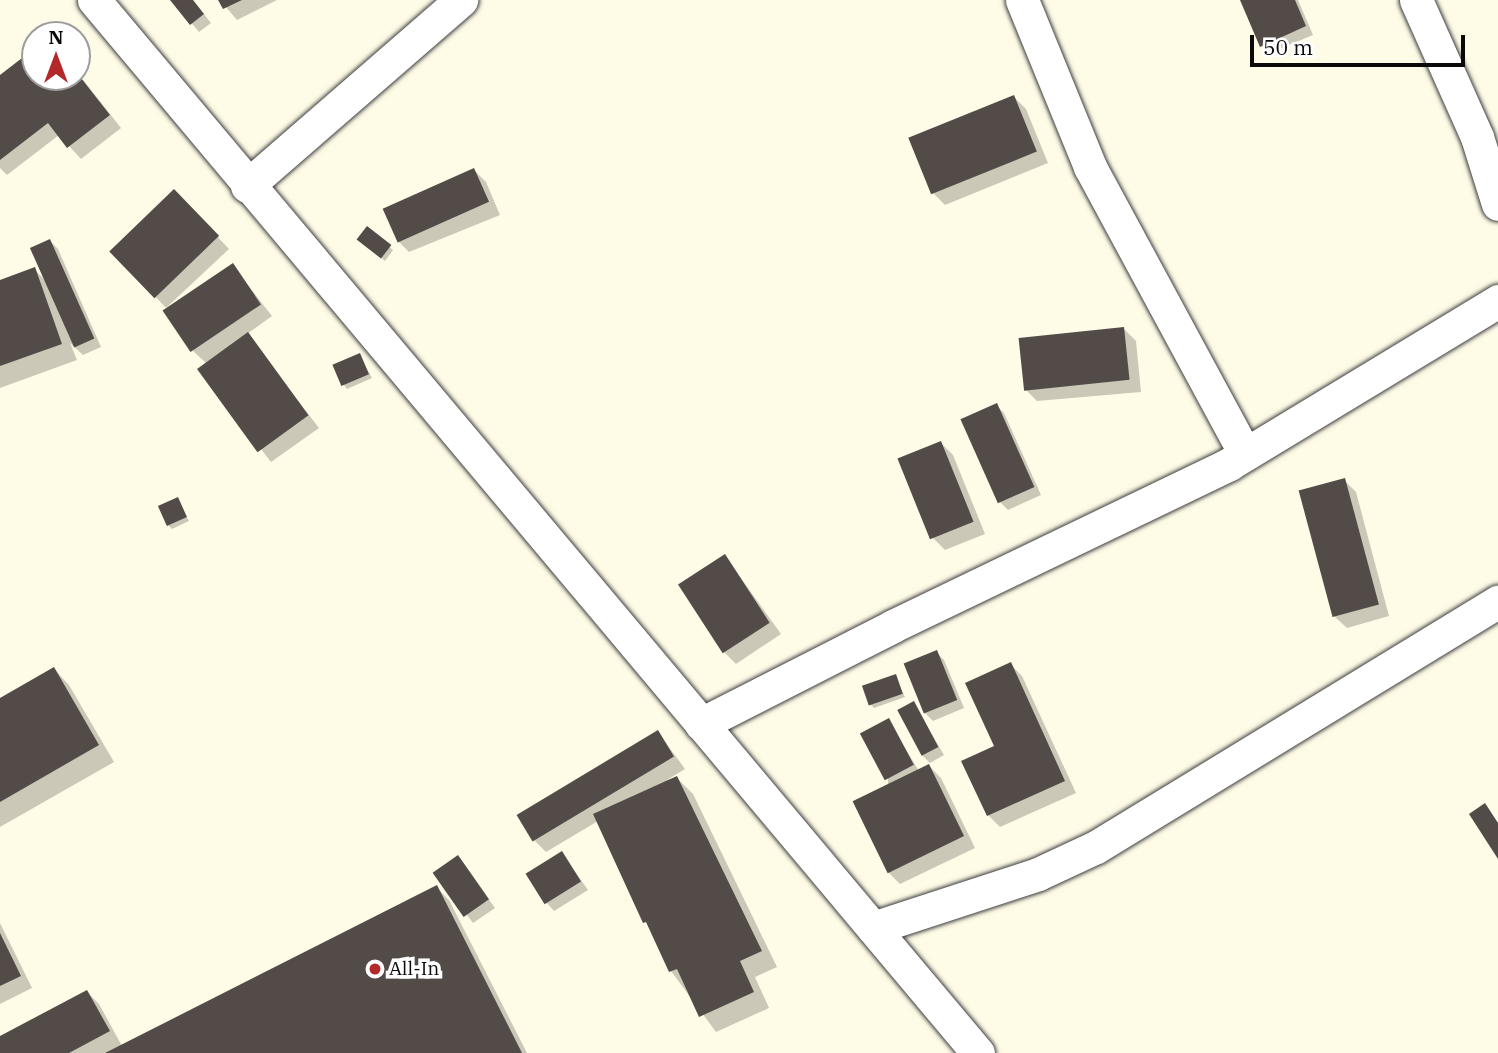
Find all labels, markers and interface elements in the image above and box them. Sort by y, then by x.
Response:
north arrow [21,21,91,91]
scale bar [1253,21,1468,65]
text: N [48,25,64,49]
text: 50 m [1263,33,1313,61]
place label: All-In [389,958,439,980]
marker: All-In [367,961,383,977]

